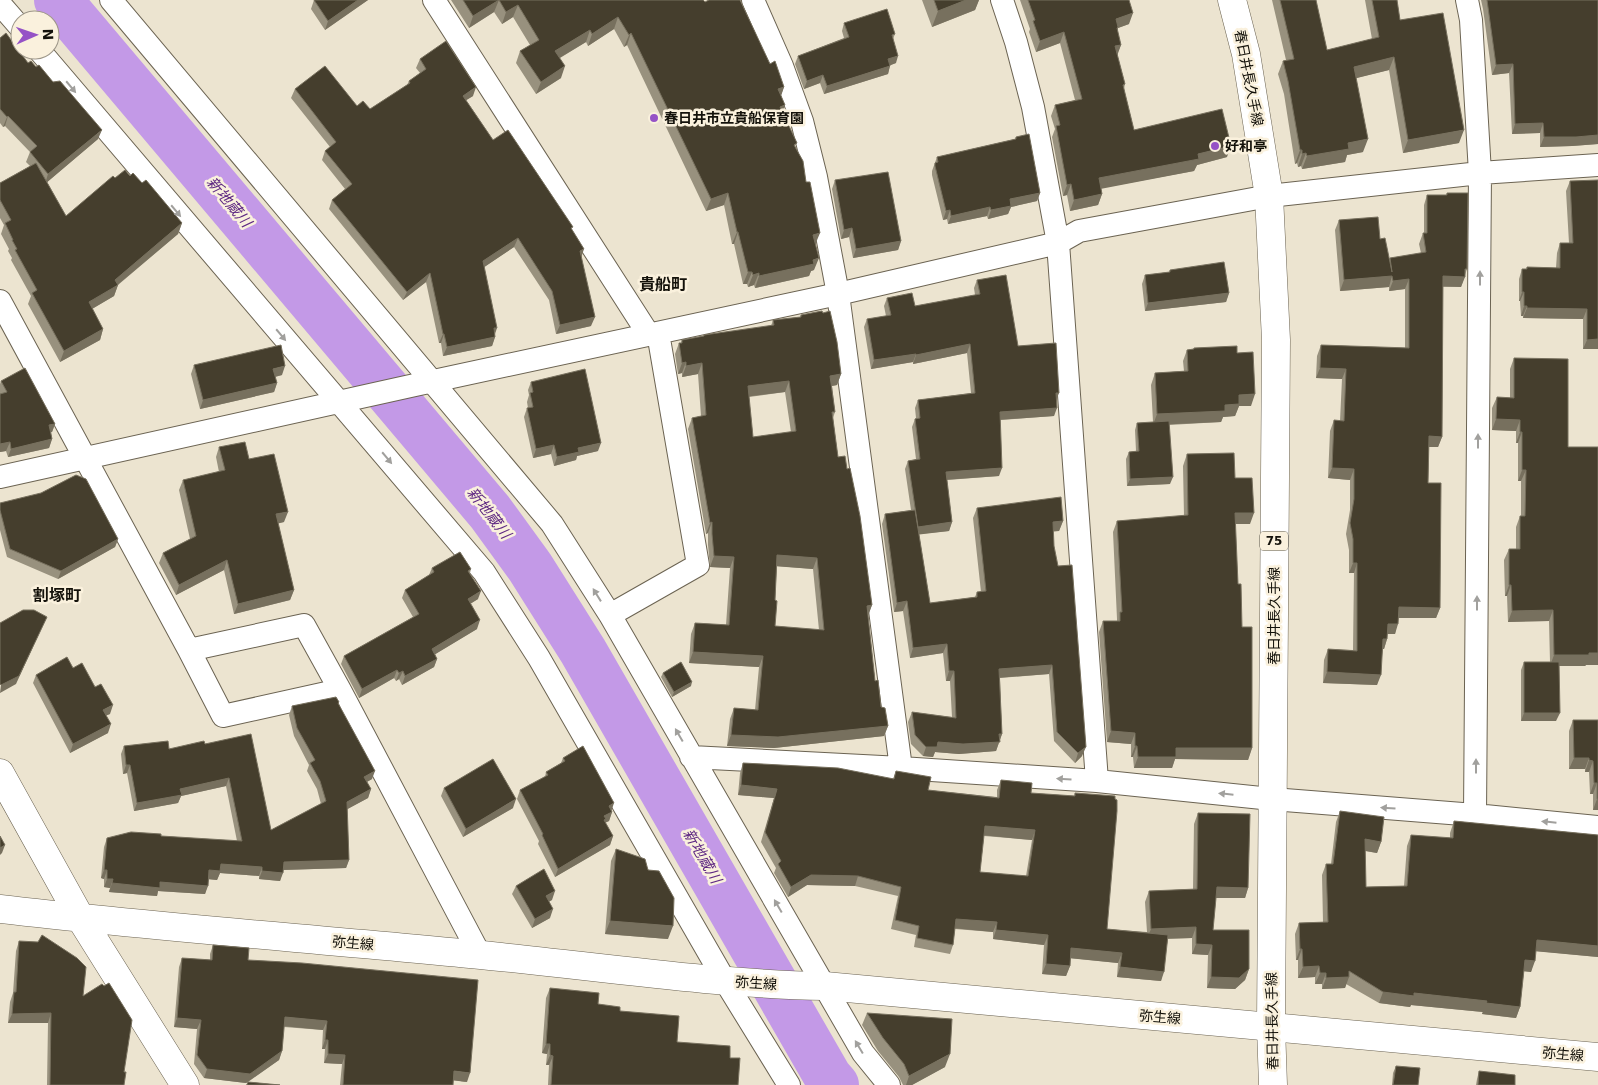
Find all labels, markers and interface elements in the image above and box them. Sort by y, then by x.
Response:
north arrow [10,10,60,60]
text: N [40,28,56,41]
street label: 春日井長久手線 [1232,28,1266,128]
one-way arrow [65,80,76,93]
place label: 春日井市立貴船保育園 [664,110,804,126]
marker: 春日井市立貴船保育園 [648,112,660,124]
place label: 好和亭 [1225,138,1267,154]
marker: 好和亭 [1209,140,1221,152]
water label: 新地蔵川 [203,173,256,232]
one-way arrow [170,205,181,217]
one-way arrow [1476,270,1484,286]
district label: 貴船町 [639,275,687,294]
one-way arrow [276,328,287,341]
one-way arrow [1474,433,1482,449]
one-way arrow [381,452,393,464]
water label: 新地蔵川 [463,484,516,544]
road number: 75 [1260,532,1288,550]
street label: 春日井長久手線 [1266,567,1282,665]
district label: 割塚町 [33,586,81,605]
one-way arrow [592,588,602,601]
one-way arrow [1473,595,1481,611]
one-way arrow [674,729,683,742]
one-way arrow [1472,758,1480,774]
one-way arrow [1056,775,1072,783]
one-way arrow [1217,790,1233,798]
one-way arrow [1379,803,1395,811]
one-way arrow [1541,818,1557,826]
water label: 新地蔵川 [679,826,726,888]
one-way arrow [774,899,783,912]
street label: 弥生線 [331,933,375,953]
street label: 春日井長久手線 [1263,972,1281,1070]
street label: 弥生線 [734,974,778,992]
street label: 弥生線 [1138,1007,1182,1027]
one-way arrow [855,1040,864,1053]
street label: 弥生線 [1541,1044,1585,1064]

